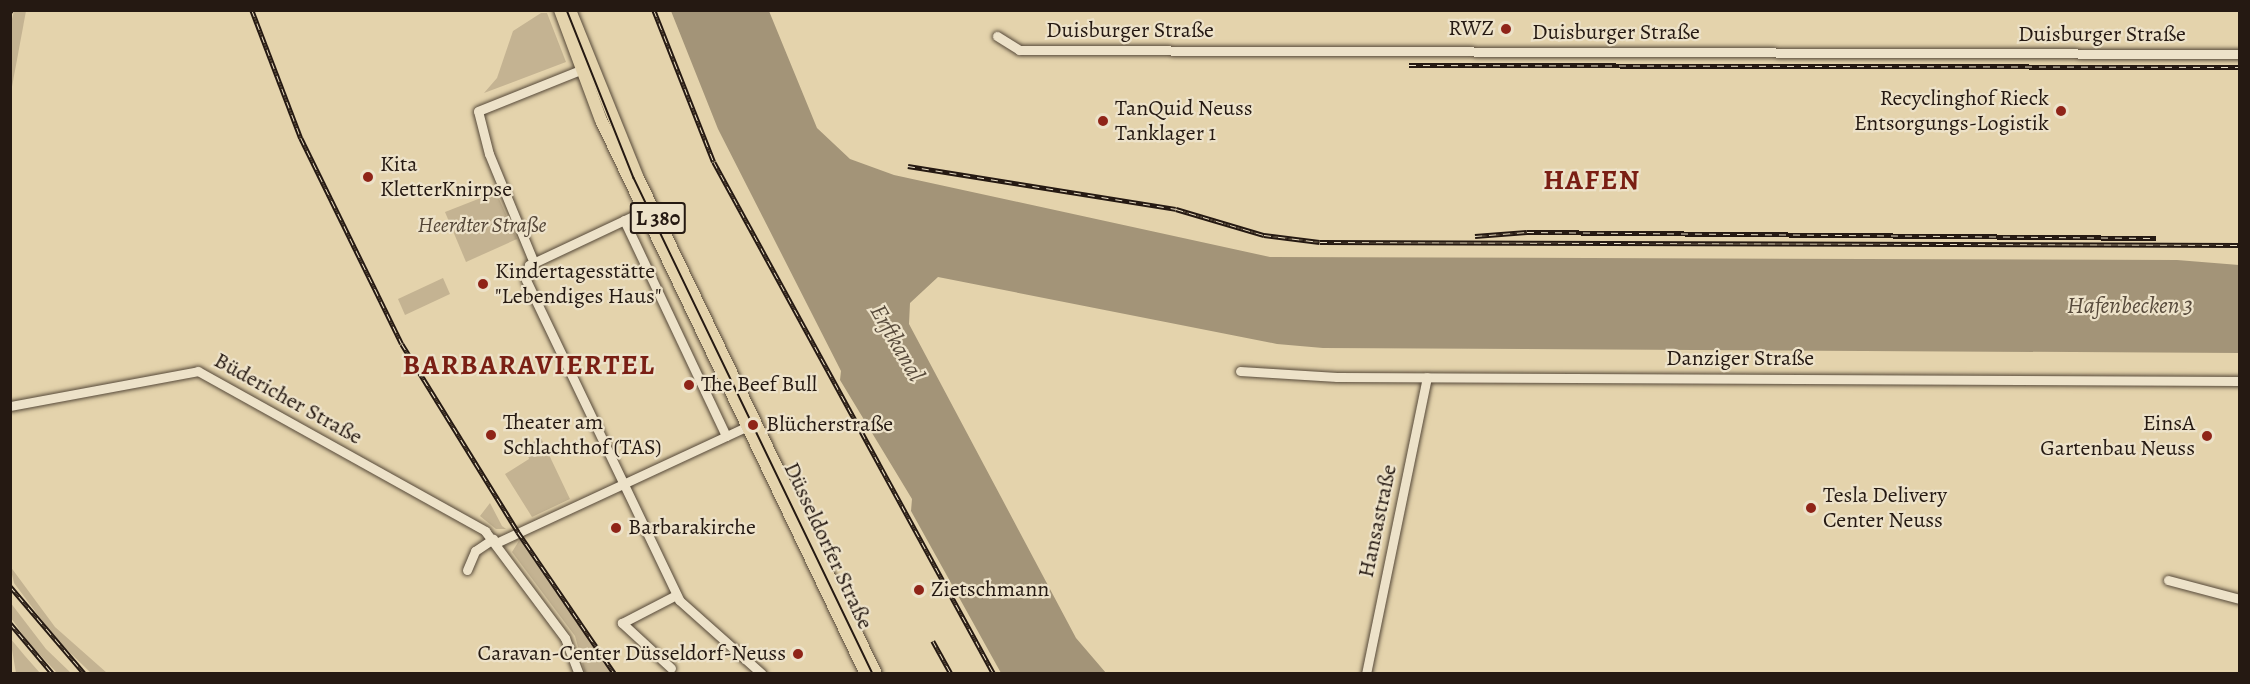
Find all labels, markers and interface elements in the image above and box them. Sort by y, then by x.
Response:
place label: RWZ [1448,16,1494,42]
street label: Duisburger Straße [1046,18,1214,44]
street label: Duisburger Straße [1532,20,1700,46]
marker: RWZ [1499,22,1513,36]
street label: Duisburger Straße [2018,22,2186,48]
place label: Recyclinghof Rieck Entsorgungs-Logistik [1854,85,2049,136]
place label: TanQuid Neuss Tanklager 1 [1115,95,1253,146]
marker: Recyclinghof Rieck Entsorgungs-Logistik [2054,104,2068,118]
marker: TanQuid Neuss Tanklager 1 [1096,114,1110,128]
place label: Kita KletterKnirpse [380,151,512,202]
district label: HAFEN [1543,163,1641,197]
marker: Kita KletterKnirpse [361,170,375,184]
road number: L 380 [630,200,686,236]
park label: Heerdter Straße [417,213,547,239]
place label: Kindertagesstätte "Lebendiges Haus" [495,258,661,310]
marker: Kindertagesstätte "Lebendiges Haus" [476,277,490,291]
water label: Hafenbecken 3 [2067,292,2193,320]
water label: Erftkanal [863,299,931,387]
street label: Danziger Straße [1666,346,1814,372]
street label: Büdericher Straße [209,347,367,451]
district label: BARBARAVIERTEL [403,348,655,382]
place label: The Beef Bull [701,372,817,398]
marker: The Beef Bull [682,378,696,392]
place label: Theater am Schlachthof (TAS) [503,409,662,460]
place label: EinsA Gartenbau Neuss [2040,410,2195,462]
place label: Blücherstraße [766,412,893,438]
marker: Blücherstraße [744,416,762,434]
marker: Theater am Schlachthof (TAS) [484,428,498,442]
marker: EinsA Gartenbau Neuss [2200,429,2214,443]
street label: Düsseldorfer Straße [778,458,878,634]
street label: Hansastraße [1353,462,1403,580]
place label: Tesla Delivery Center Neuss [1823,482,1947,534]
marker: Tesla Delivery Center Neuss [1804,501,1818,515]
place label: Barbarakirche [628,515,756,541]
marker: Barbarakirche [609,521,623,535]
place label: Zietschmann [931,577,1049,603]
marker: Zietschmann [912,583,926,597]
place label: Caravan-Center Düsseldorf-Neuss [477,641,786,667]
marker: Caravan-Center Düsseldorf-Neuss [791,647,805,661]

